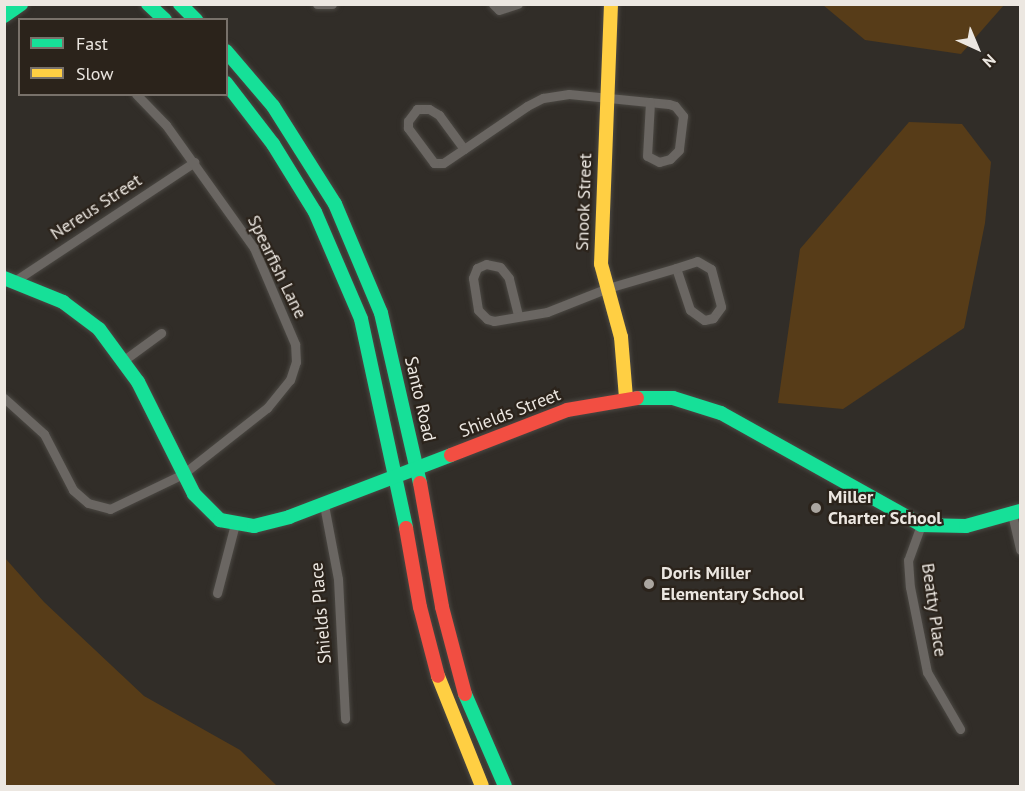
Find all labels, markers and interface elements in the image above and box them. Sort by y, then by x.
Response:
legend [18,18,228,96]
north arrow [947,18,1007,78]
text: Fast [76,32,108,55]
text: N [979,50,1000,72]
text: Slow [76,62,114,85]
street label: Snook Street [571,153,597,251]
street label: Nereus Street [46,169,146,245]
street label: Spearfish Lane [243,212,311,322]
street label: Santo Road [400,354,440,444]
street label: Shields Street [456,384,564,442]
place label: Miller Charter School [828,487,942,530]
marker: Miller Charter School [809,501,823,515]
street label: Shields Place [306,561,336,665]
street label: Beatty Place [917,561,951,659]
place label: Doris Miller Elementary School [661,563,805,606]
marker: Doris Miller Elementary School [642,577,656,591]

